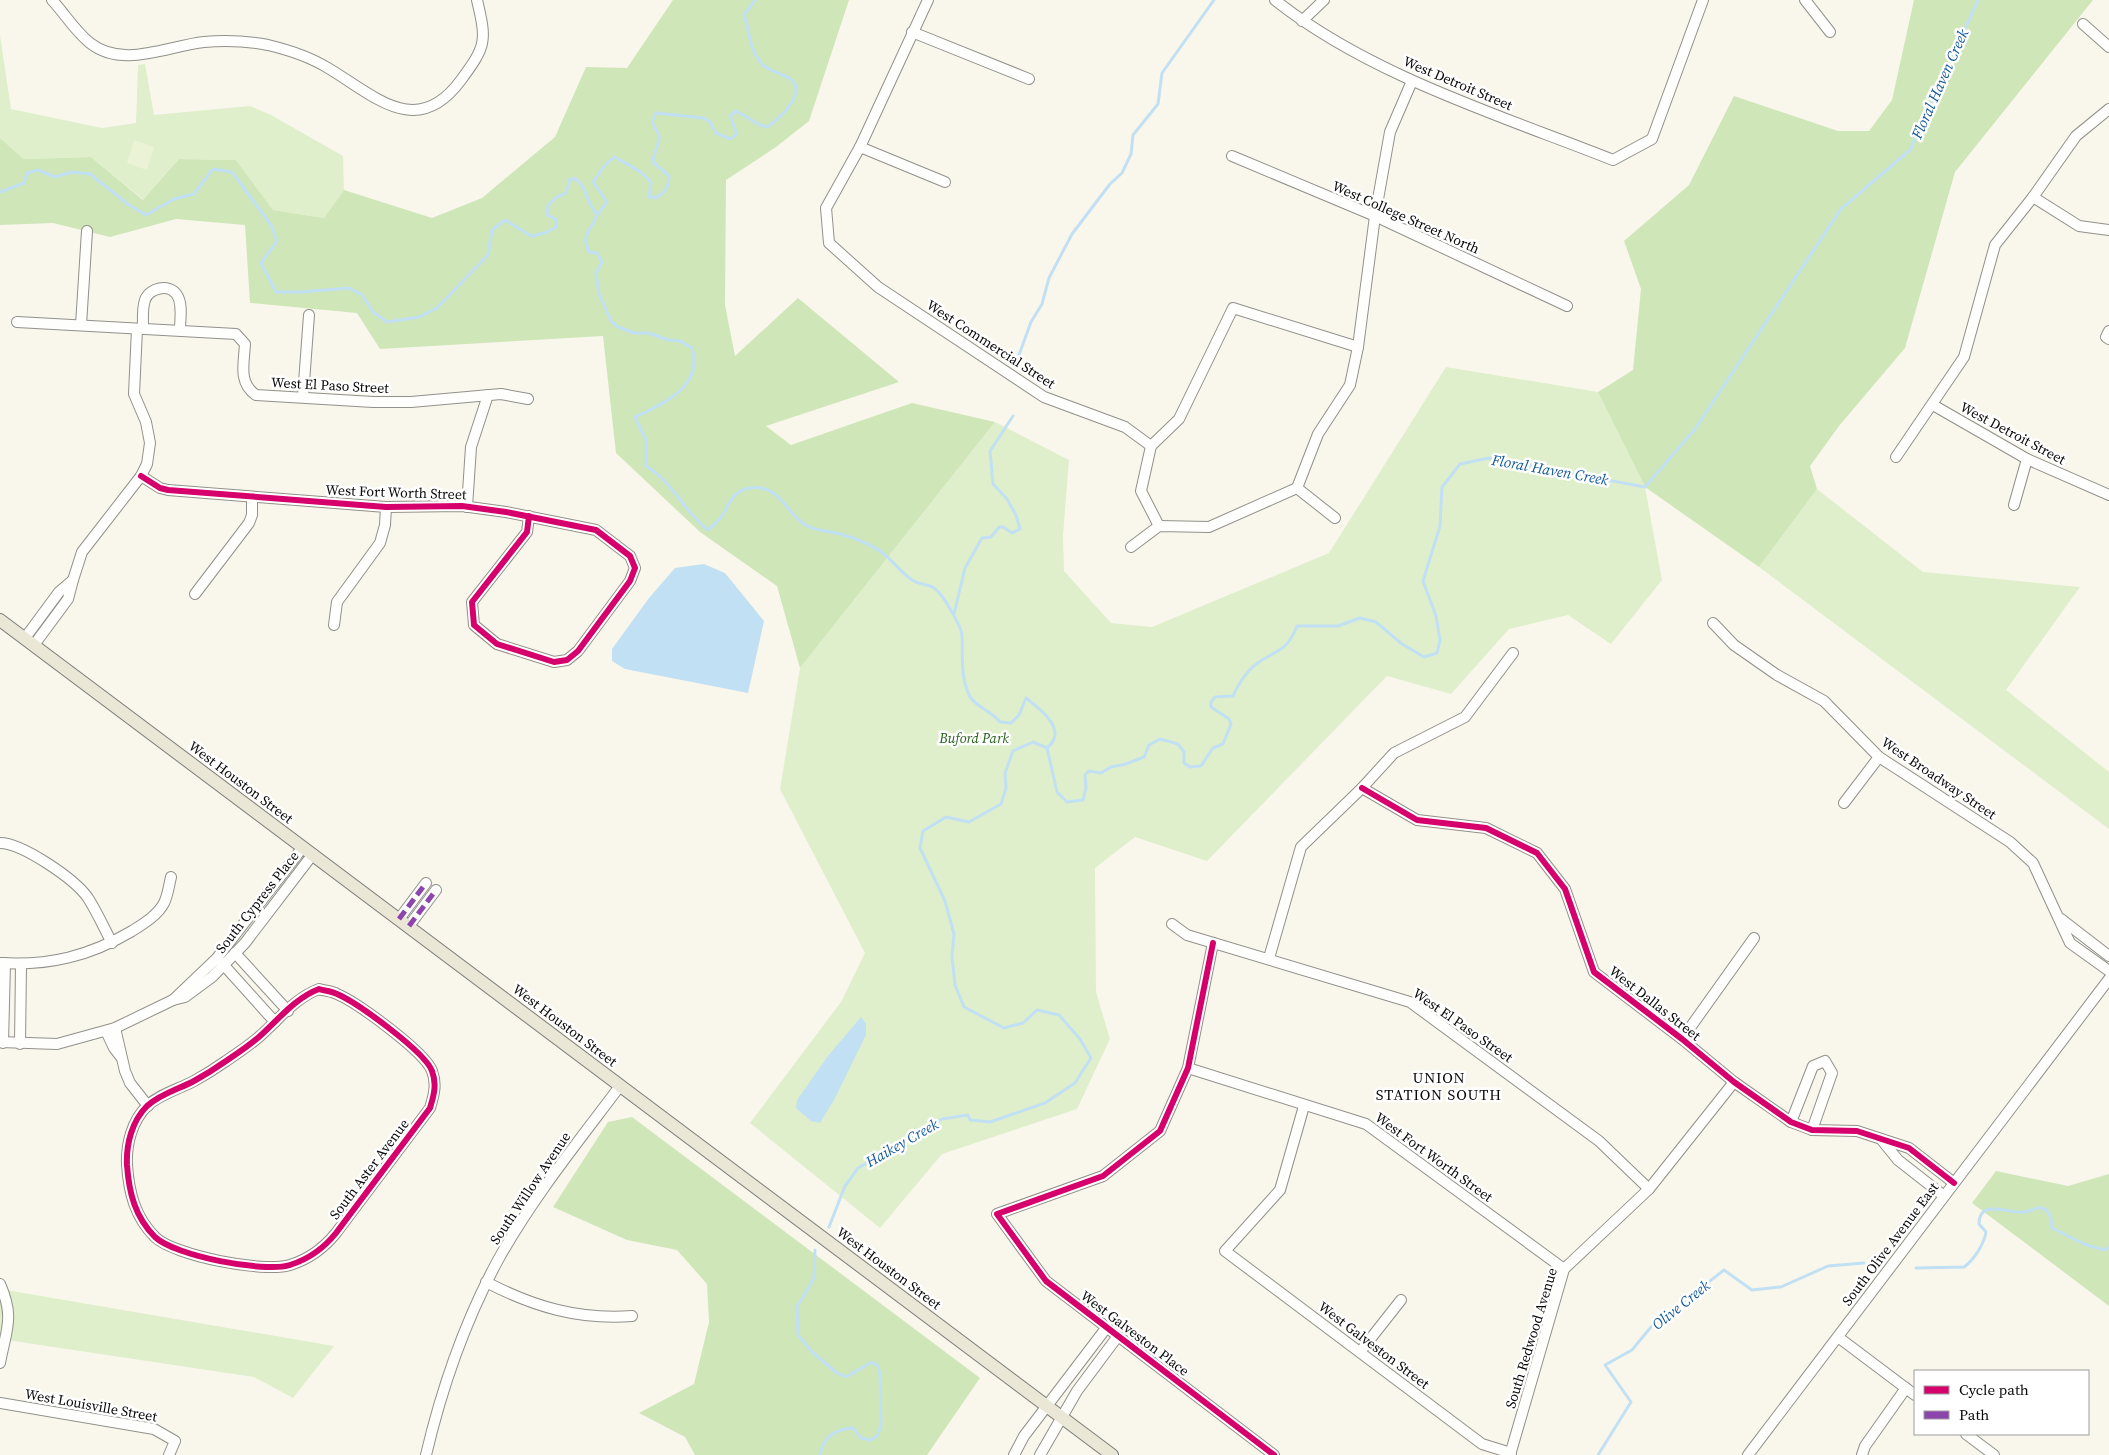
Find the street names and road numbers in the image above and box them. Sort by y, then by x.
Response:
street label: West Detroit Street [1400,51,1516,115]
street label: West College Street North [1329,175,1483,259]
street label: West Commercial Street [923,295,1060,393]
street label: West El Paso Street [271,372,390,398]
street label: West Detroit Street [1957,397,2070,469]
street label: West Fort Worth Street [325,480,467,504]
street label: West Broadway Street [1878,732,2001,824]
street label: West Houston Street [185,736,298,828]
street label: South Cypress Place [211,847,303,957]
street label: West Dallas Street [1605,961,1705,1045]
street label: West Houston Street [509,979,622,1071]
street label: West El Paso Street [1409,983,1517,1067]
street label: West Fort Worth Street [1371,1107,1497,1207]
street label: South Aster Avenue [325,1115,413,1223]
street label: South Willow Avenue [485,1128,575,1248]
street label: South Olive Avenue East [1837,1178,1943,1310]
street label: West Houston Street [833,1222,946,1314]
street label: South Redwood Avenue [1500,1265,1562,1411]
street label: West Galveston Place [1076,1285,1194,1381]
street label: West Galveston Street [1314,1297,1434,1394]
street label: West Louisville Street [23,1384,159,1427]

